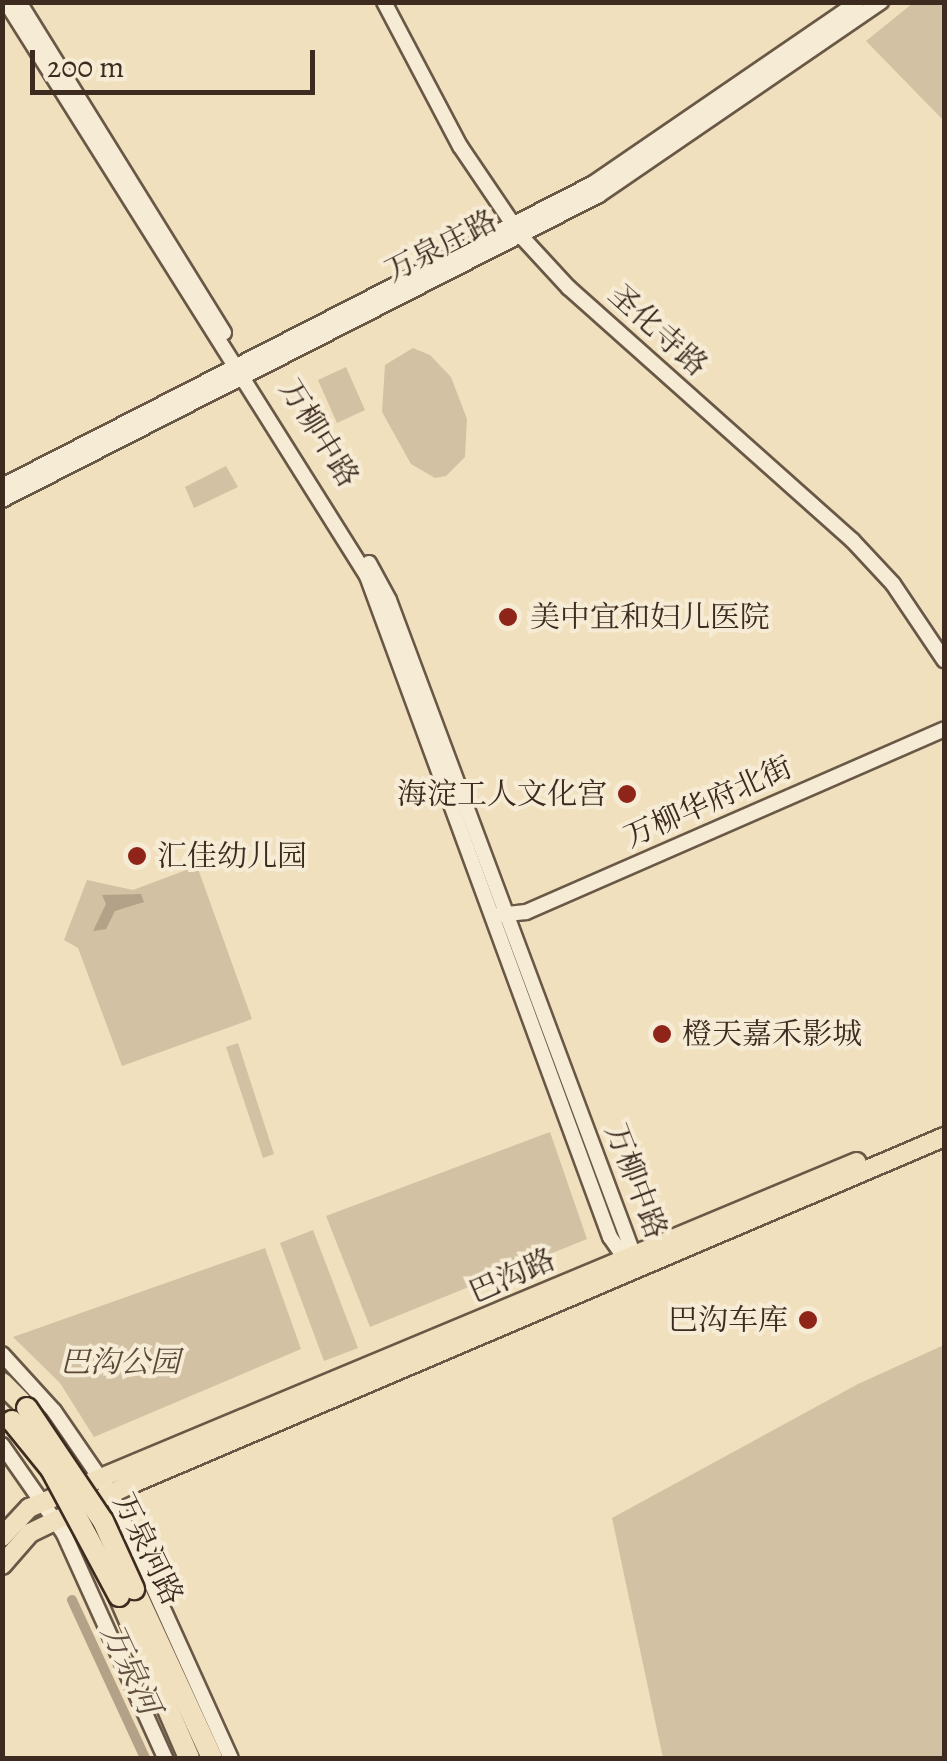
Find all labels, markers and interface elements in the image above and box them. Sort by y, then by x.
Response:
scale bar [35,30,320,92]
text: 200 m [47,47,124,87]
street label: 万泉庄路 [379,203,503,289]
street label: 圣化寺路 [601,276,715,384]
street label: 万柳中路 [272,373,366,493]
place label: 美中宜和妇儿医院 [530,599,770,635]
marker: 美中宜和妇儿医院 [495,604,521,630]
street label: 万柳华府北街 [618,749,798,855]
place label: 海淀工人文化宫 [397,776,607,812]
marker: 海淀工人文化宫 [616,783,638,805]
place label: 汇佳幼儿园 [157,838,307,874]
marker: 汇佳幼儿园 [126,845,148,867]
place label: 橙天嘉禾影城 [682,1016,862,1052]
marker: 橙天嘉禾影城 [651,1023,673,1045]
street label: 万柳中路 [598,1119,674,1243]
street label: 巴沟路 [464,1241,560,1311]
place label: 巴沟车库 [668,1302,788,1338]
marker: 巴沟车库 [797,1309,819,1331]
park label: 巴沟公园 [60,1344,180,1380]
street label: 万泉河路 [106,1487,190,1611]
water label: 万泉河 [93,1617,169,1721]

